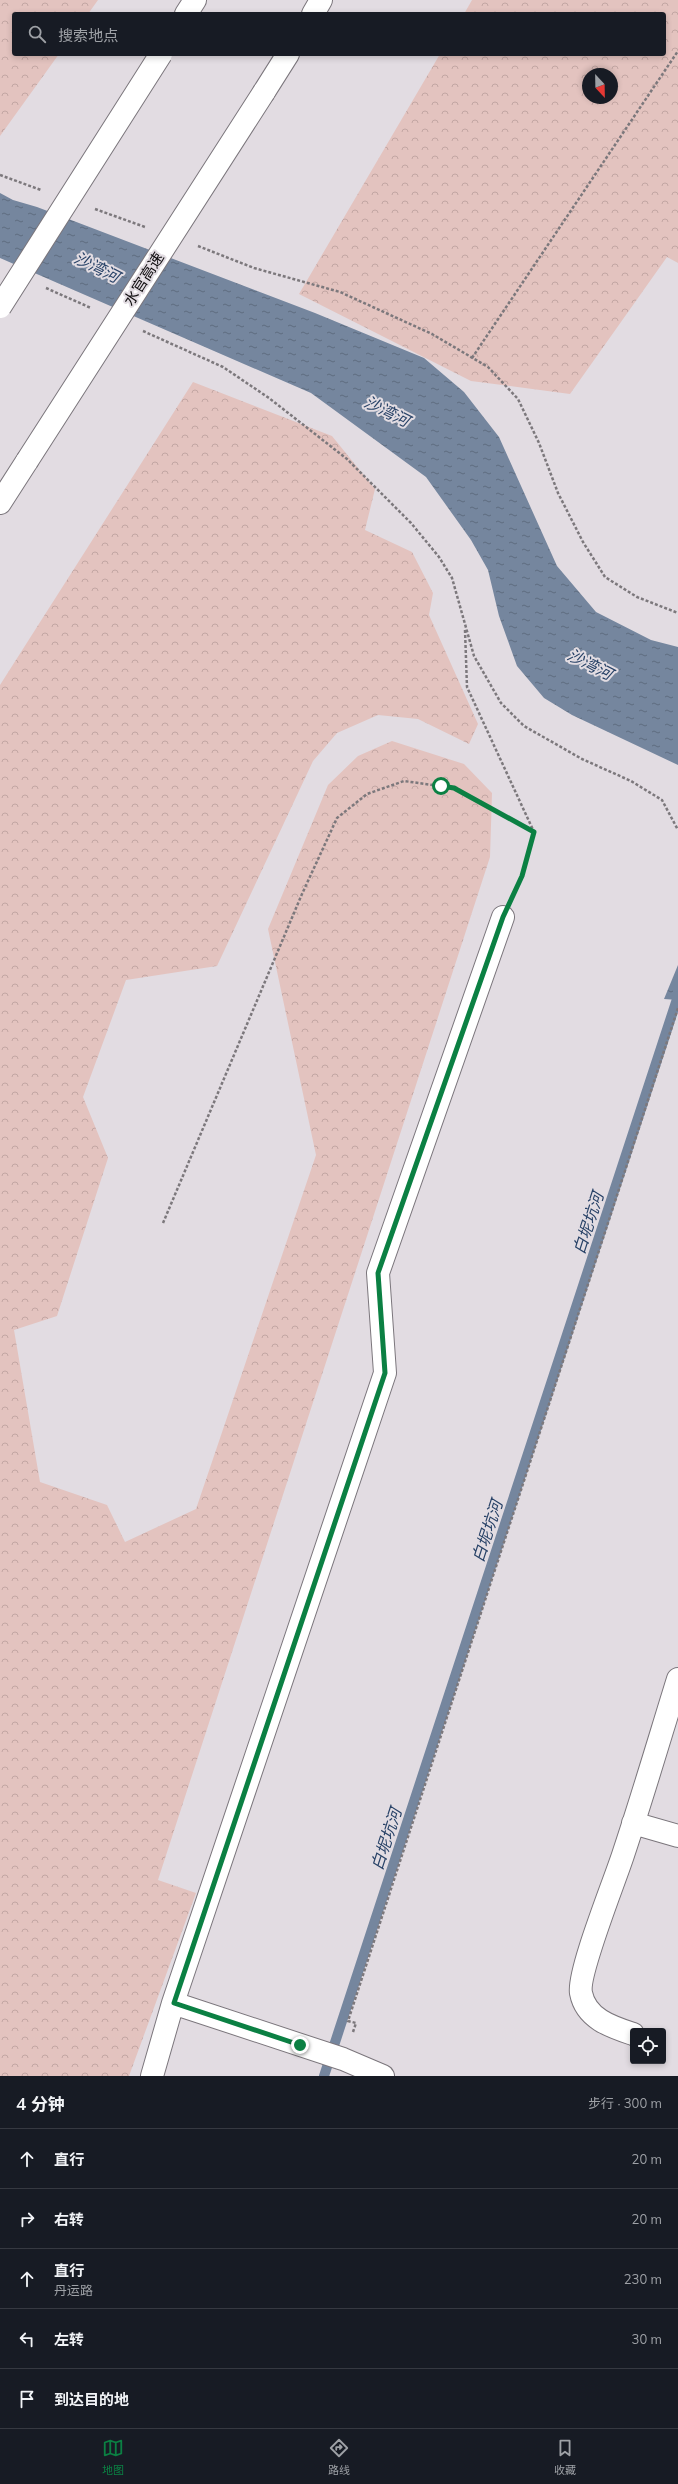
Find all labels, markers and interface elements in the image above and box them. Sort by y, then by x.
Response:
search box [12,12,666,56]
icon: search [26,23,48,45]
text: 搜索地点 [58,26,118,45]
north arrow [582,68,618,104]
water label: 沙湾河 [71,247,126,288]
street label: 水官高速 [119,248,168,309]
water label: 沙湾河 [361,391,416,432]
water label: 沙湾河 [564,644,619,685]
route start [432,777,450,795]
water label: 白坭坑河 [569,1187,608,1257]
water label: 白坭坑河 [468,1495,507,1565]
water label: 白坭坑河 [367,1803,406,1873]
map controls [630,2028,666,2064]
button: locate [630,2028,666,2064]
route end [291,2036,309,2054]
text: 4 分钟 [16,2093,65,2114]
text: 步行 · 300 m [588,2095,662,2111]
icon: ahead [16,2148,38,2170]
text: 直行 [54,2150,84,2169]
text: 20 m [632,2151,662,2167]
icon: right [16,2208,38,2230]
text: 右转 [54,2210,84,2229]
text: 20 m [632,2211,662,2227]
text: 直行 [54,2261,84,2280]
icon: ahead [16,2268,38,2290]
text: 230 m [624,2271,662,2287]
text: 丹运路 [54,2282,93,2298]
icon: left [16,2328,38,2350]
text: 左转 [54,2330,84,2349]
text: 30 m [632,2331,662,2347]
icon: arrive [16,2388,38,2410]
text: 到达目的地 [54,2390,129,2409]
tab: 地图 [102,2437,124,2477]
tab: 路线 [328,2437,350,2477]
tab: 收藏 [554,2437,576,2477]

